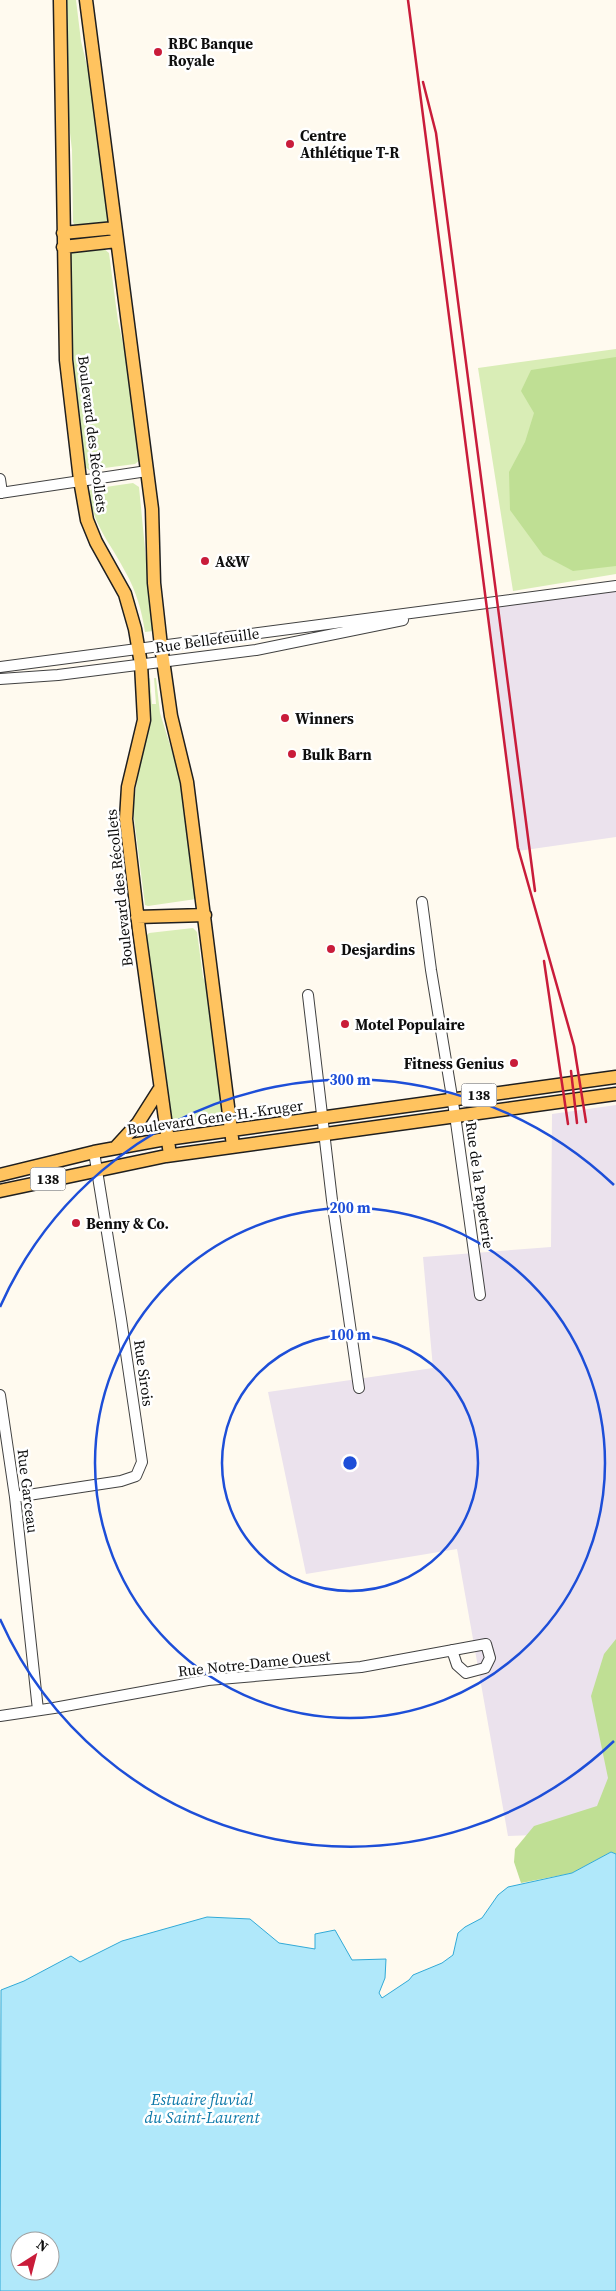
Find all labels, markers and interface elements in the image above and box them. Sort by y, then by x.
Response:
place label: RBC Banque Royale [168,33,253,71]
marker: RBC Banque Royale [152,46,164,58]
place label: Centre Athlétique T-R [300,125,400,163]
marker: Centre Athlétique T-R [284,138,296,150]
street label: Boulevard des Récollets [73,354,113,514]
place label: A&W [215,551,250,572]
marker: A&W [199,555,211,567]
street label: Rue Bellefeuille [153,622,261,658]
place label: Winners [295,708,354,729]
marker: Winners [279,712,291,724]
place label: Bulk Barn [302,744,372,765]
marker: Bulk Barn [286,748,298,760]
street label: Boulevard des Récollets [100,808,138,968]
place label: Desjardins [341,939,415,960]
marker: Desjardins [325,943,337,955]
place label: Motel Populaire [355,1014,465,1035]
marker: Motel Populaire [339,1018,351,1030]
place label: Fitness Genius [404,1053,504,1074]
marker: Fitness Genius [508,1057,520,1069]
text: 300 m [329,1069,371,1090]
road number: 138 [462,1084,496,1106]
street label: Boulevard Gene-H.-Kruger [126,1094,305,1140]
street label: Rue de la Papeterie [461,1120,499,1250]
road number: 138 [30,1168,66,1190]
text: 200 m [329,1197,371,1218]
place label: Benny & Co. [86,1213,169,1234]
marker: Benny & Co. [70,1217,82,1229]
text: 100 m [329,1324,371,1345]
street label: Rue Sirois [129,1338,159,1408]
street label: Rue Garceau [12,1448,44,1534]
centre of rings [341,1454,359,1472]
street label: Rue Notre-Dame Ouest [177,1645,331,1681]
water label: Estuaire fluvial du Saint-Laurent [145,2088,260,2128]
north arrow [10,2231,60,2281]
text: N [33,2234,53,2257]

